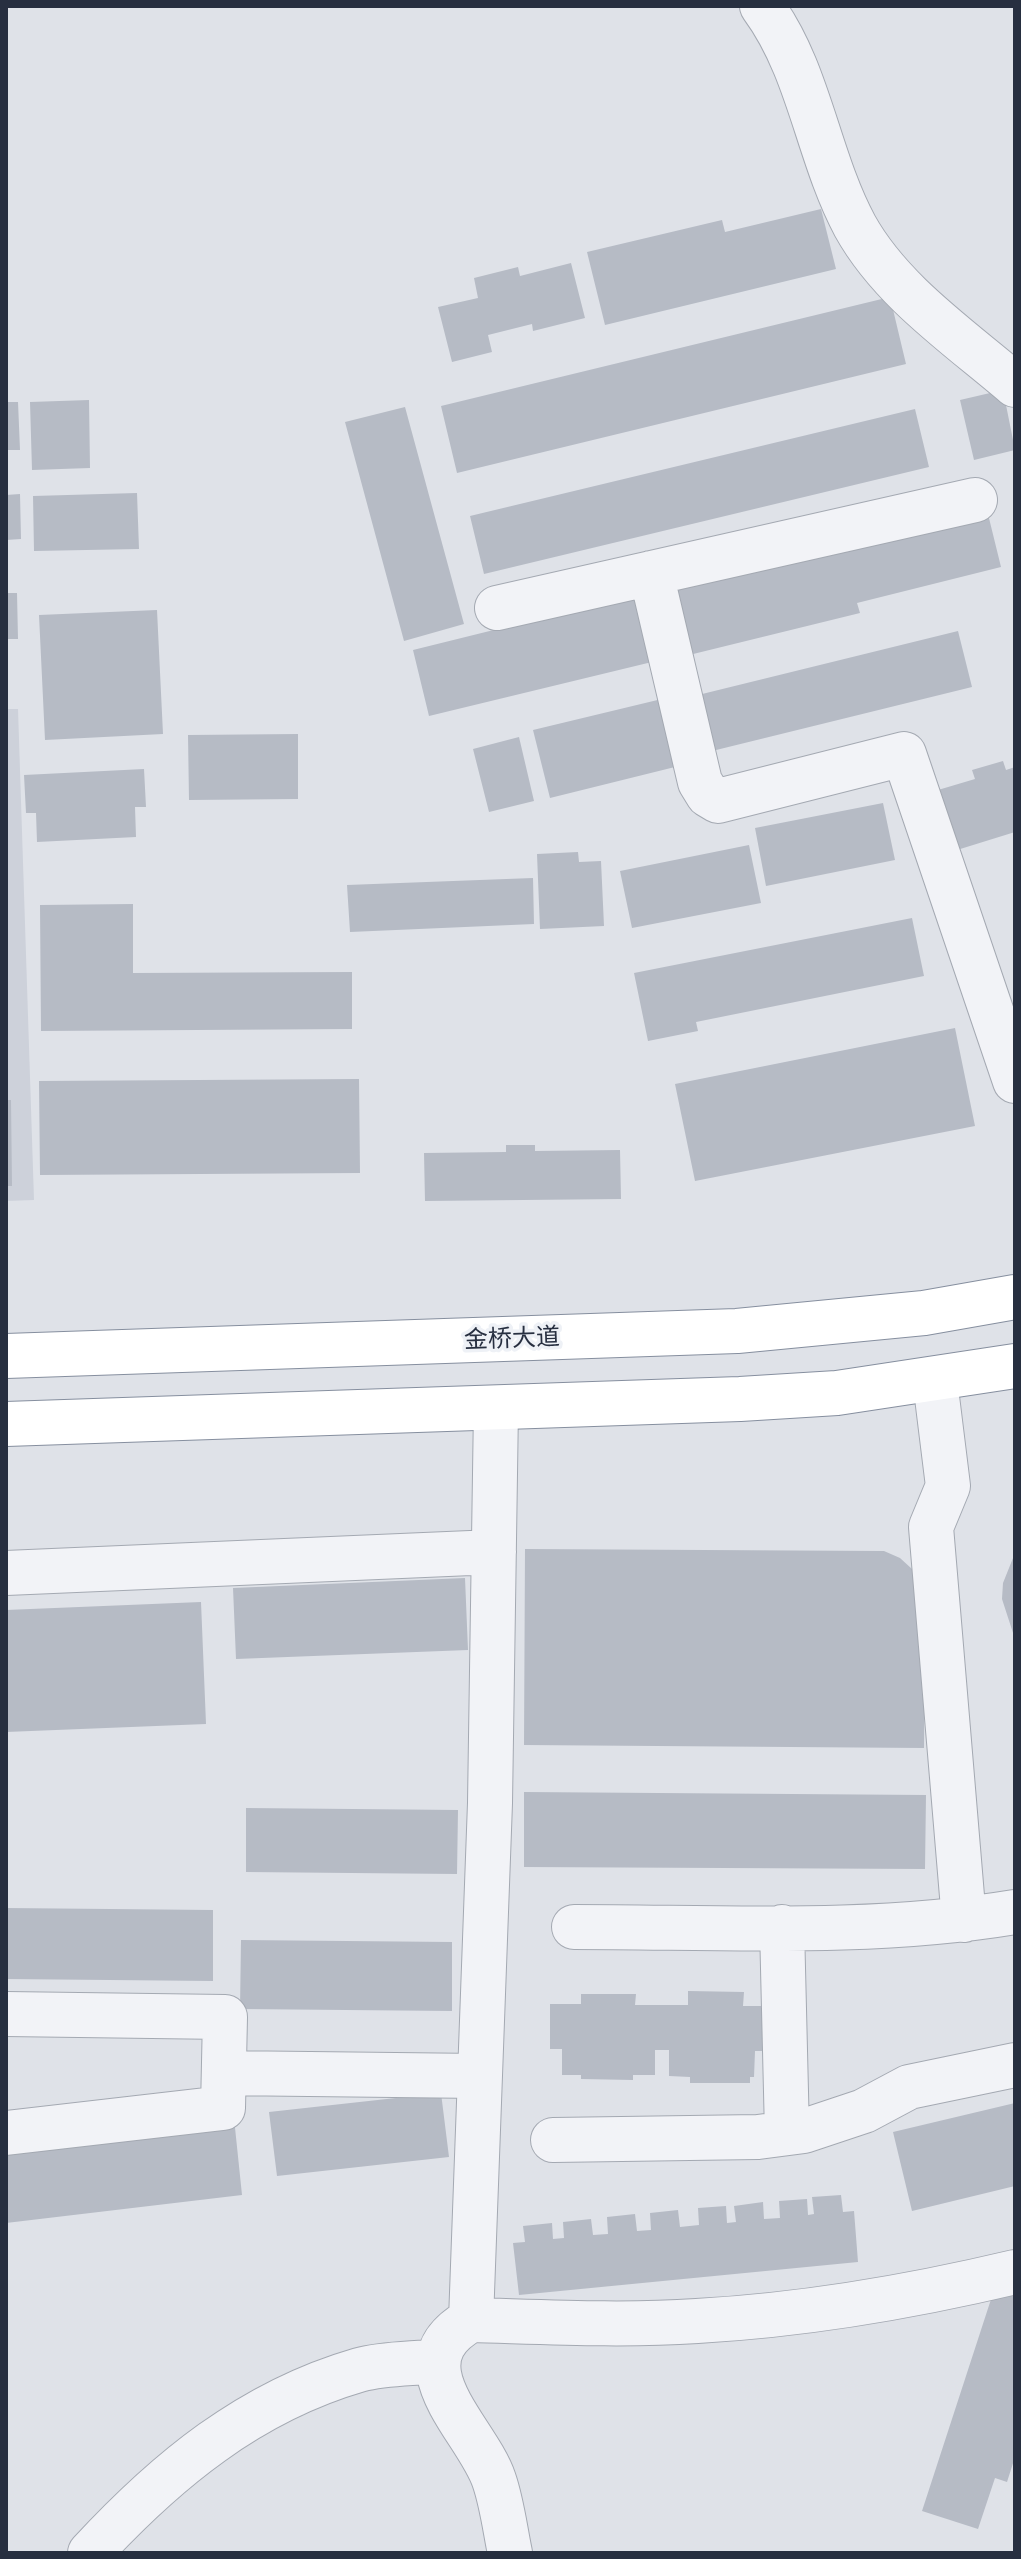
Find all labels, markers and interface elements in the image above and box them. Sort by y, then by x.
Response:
street label: 金桥大道 [464,1323,560,1355]

